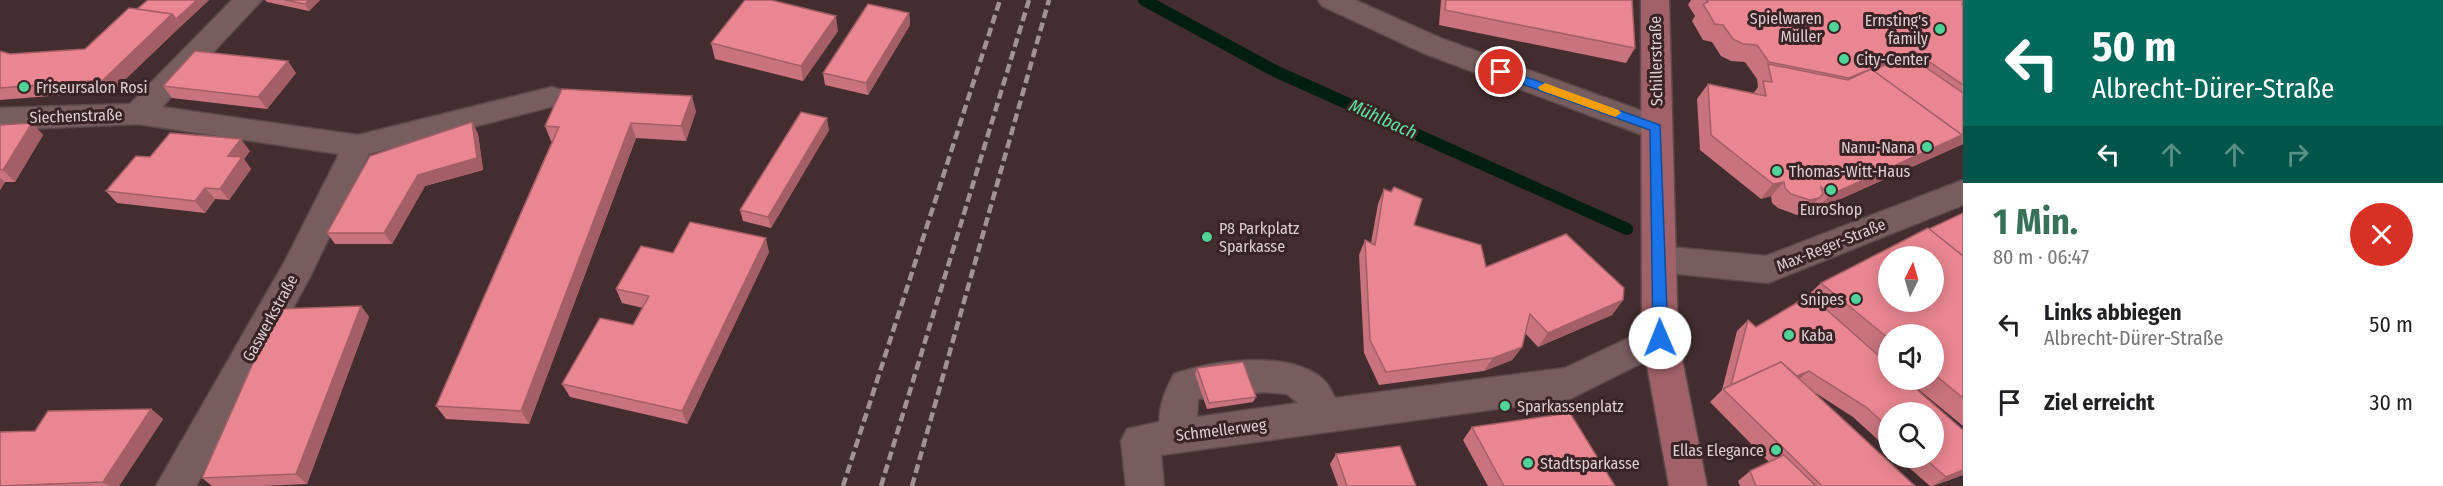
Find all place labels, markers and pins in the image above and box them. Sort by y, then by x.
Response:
place label: Spielwaren Müller [1750,9,1822,46]
place label: Ernsting's family [1865,11,1929,48]
marker: Spielwaren Müller [1827,20,1841,34]
marker: Ernsting's family [1933,22,1947,36]
pin [1475,46,1526,97]
place label: City-Center [1856,50,1929,69]
marker: City-Center [1837,52,1851,66]
place label: Friseursalon Rosi [36,78,147,97]
marker: Friseursalon Rosi [17,80,31,94]
place label: Nanu-Nana [1841,138,1915,157]
marker: Nanu-Nana [1920,140,1934,154]
place label: Thomas-Witt-Haus [1789,162,1911,181]
marker: Thomas-Witt-Haus [1770,164,1784,178]
marker: EuroShop [1824,183,1838,197]
place label: EuroShop [1800,200,1862,219]
place label: P8 Parkplatz Sparkasse [1219,219,1299,256]
marker: P8 Parkplatz Sparkasse [1200,230,1214,244]
place label: Snipes [1800,290,1844,309]
marker: Snipes [1849,292,1863,306]
place label: Kaba [1801,326,1834,345]
marker: Kaba [1782,328,1796,342]
place label: Sparkassenplatz [1517,397,1624,416]
marker: Sparkassenplatz [1498,399,1512,413]
place label: Ellas Elegance [1673,441,1764,460]
marker: Ellas Elegance [1769,443,1783,457]
place label: Stadtsparkasse [1540,454,1640,473]
marker: Stadtsparkasse [1521,456,1535,470]

